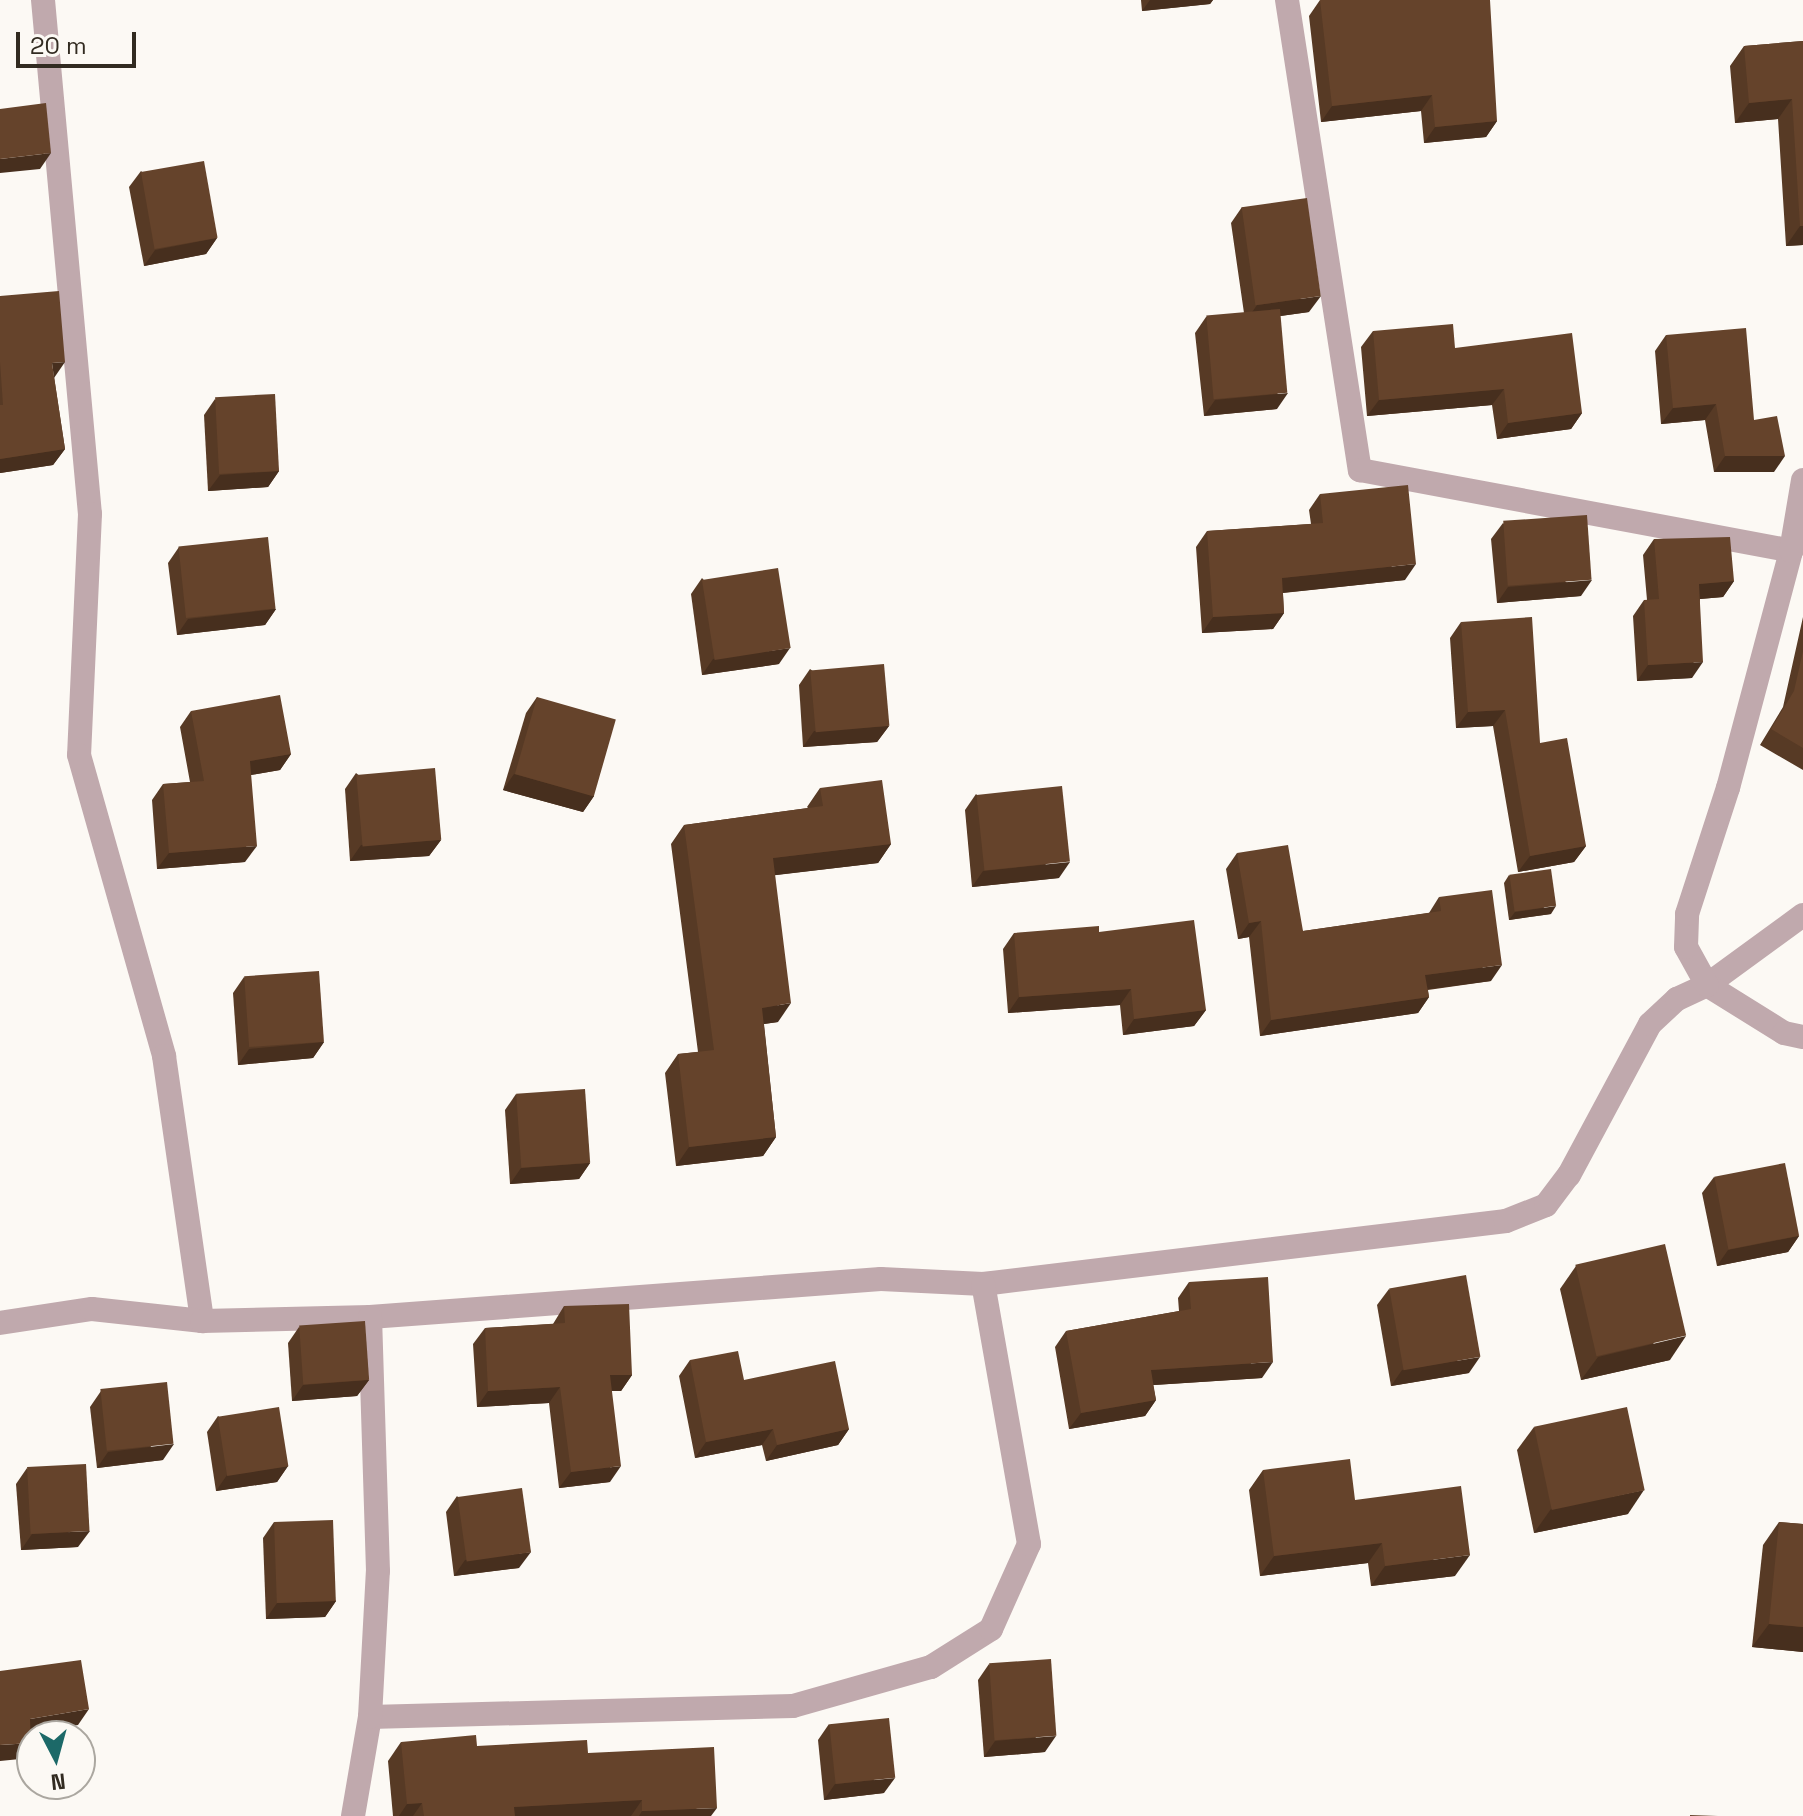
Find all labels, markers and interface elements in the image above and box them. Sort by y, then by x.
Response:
scale bar [20,16,140,66]
text: 20 m [30,30,87,61]
north arrow [16,1720,96,1800]
text: N [50,1767,67,1797]

